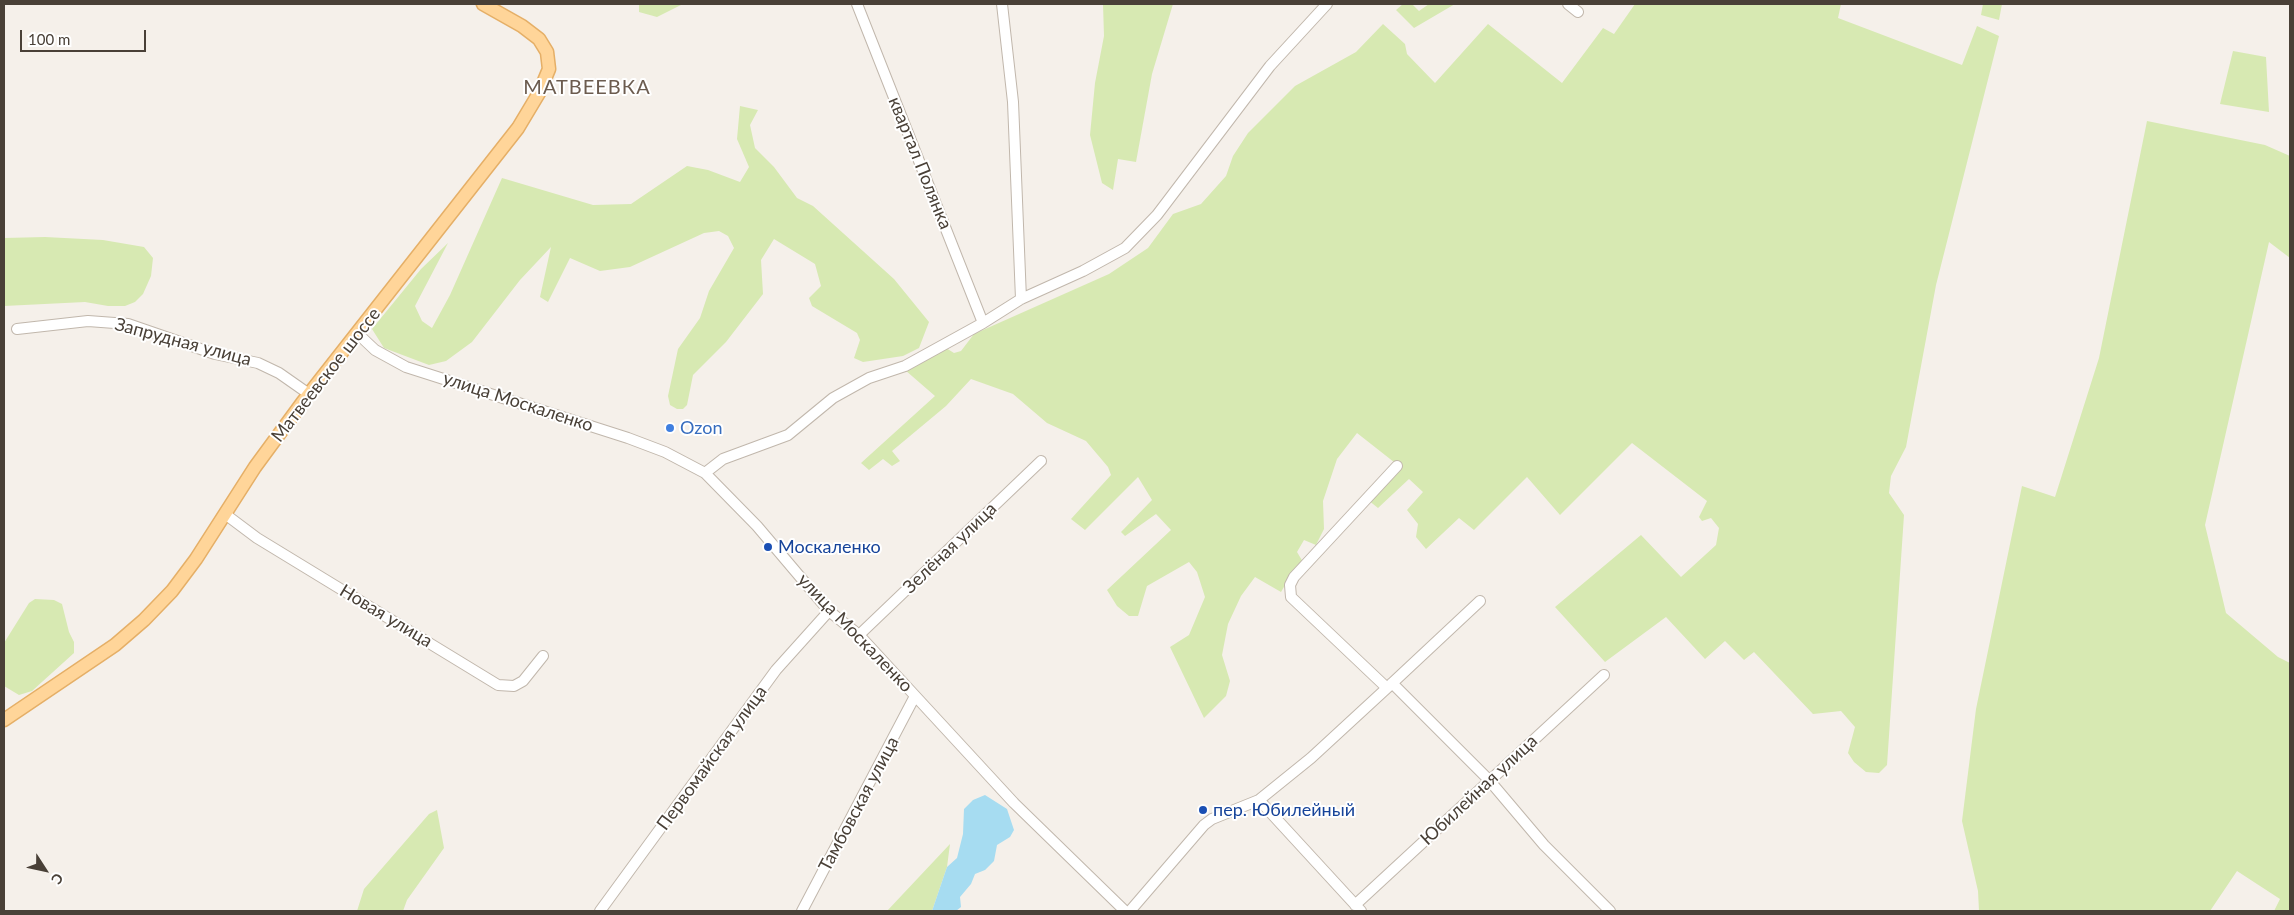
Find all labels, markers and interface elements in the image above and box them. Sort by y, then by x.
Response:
scale bar [22,20,149,52]
text: 100 m [28,30,70,48]
district label: МАТВЕЕВКА [522,76,652,100]
street label: квартал Полянка [884,94,956,232]
street label: Матвеевское шоссе [267,304,385,446]
street label: Запрудная улица [112,313,254,371]
street label: улица Москаленко [440,368,596,436]
place label: Ozon [680,417,722,439]
marker: Ozon [664,422,676,434]
street label: Зелёная улица [899,498,1001,598]
place label: Москаленко [778,536,881,558]
marker: Москаленко [762,541,774,553]
street label: улица Москаленко [793,569,917,697]
street label: Новая улица [336,580,436,652]
street label: Первомайская улица [652,682,772,834]
street label: Юбилейная улица [1416,730,1542,850]
street label: Тамбовская улица [814,733,904,875]
place label: пер. Юбилейный [1213,799,1355,821]
marker: пер. Юбилейный [1197,804,1209,816]
north arrow [20,845,70,895]
text: С [48,870,67,888]

